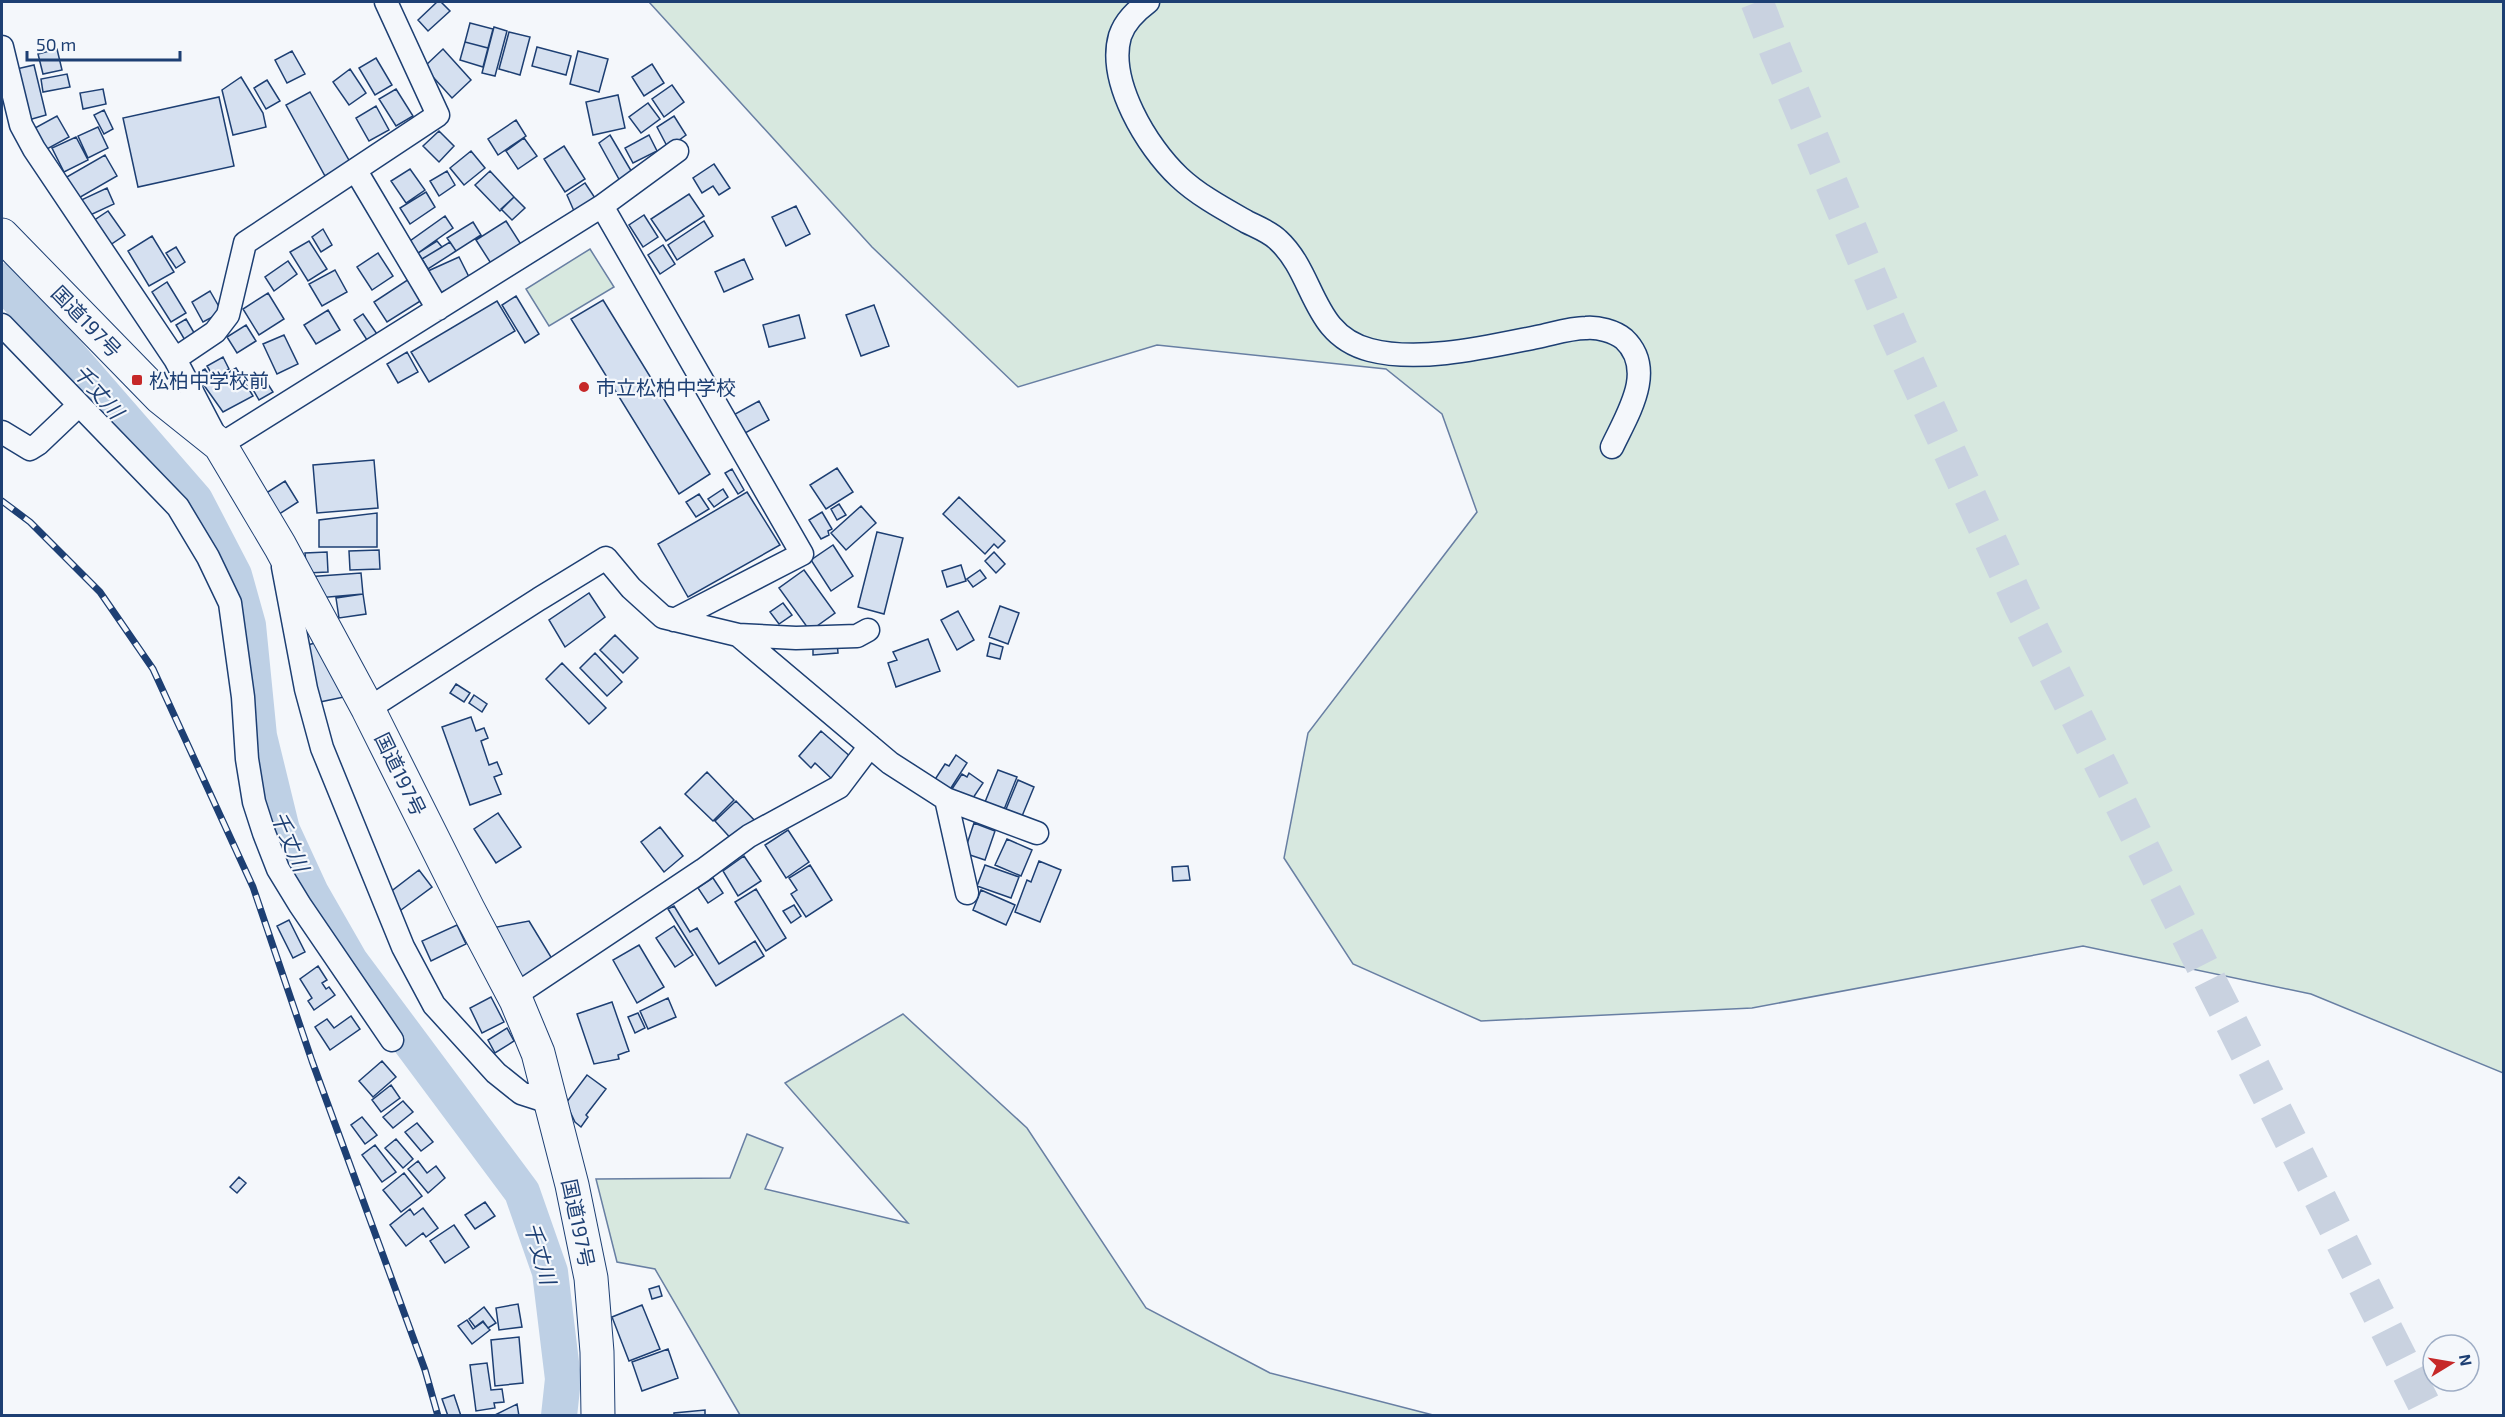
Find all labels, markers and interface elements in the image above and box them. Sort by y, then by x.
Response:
scale bar [27,24,180,62]
text: 50 m [36,33,76,55]
street label: 国道197号 [47,280,127,362]
water label: 千丈川 [69,359,130,424]
place label: 松柏中学校前 [149,368,269,392]
marker: 松柏中学校前 [130,373,144,387]
place label: 市立松柏中学校 [596,375,736,399]
marker: 市立松柏中学校 [577,380,591,394]
street label: 国道197号 [371,728,431,820]
water label: 千丈川 [267,807,316,877]
street label: 国道197号 [558,1177,600,1269]
water label: 千丈川 [520,1219,562,1289]
north arrow [2421,1333,2481,1393]
text: N [2456,1353,2477,1368]

